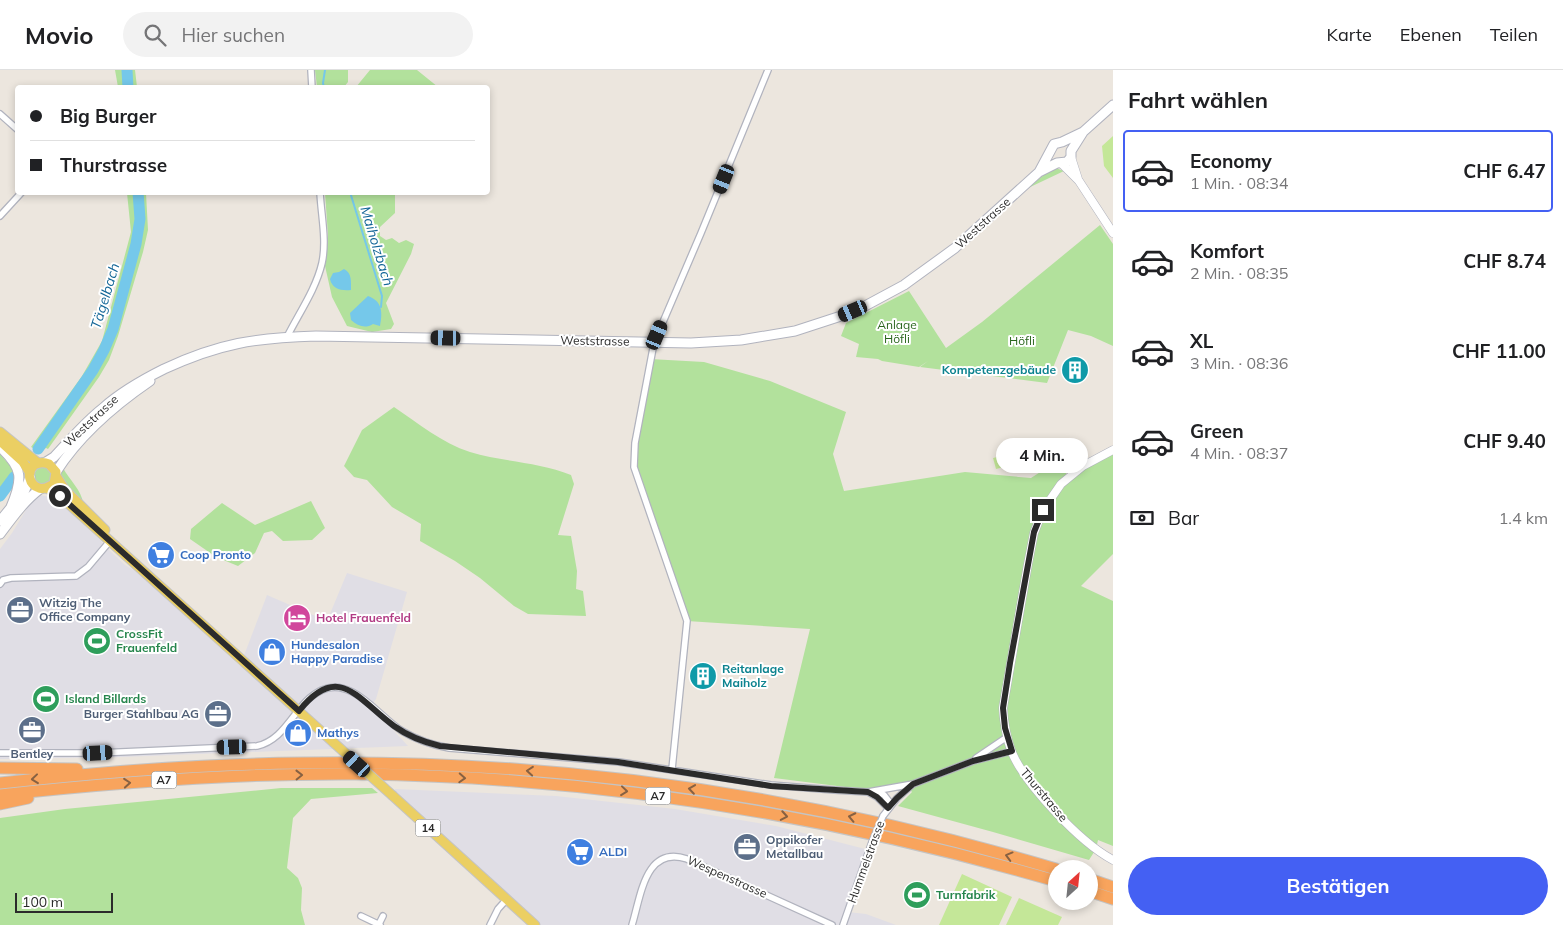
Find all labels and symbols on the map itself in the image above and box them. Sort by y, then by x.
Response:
car [711,162,736,196]
street label: Weststrasse [952,194,1013,251]
water label: Maiholzbach [356,204,398,288]
water label: Tägelbach [86,261,124,331]
car [836,298,869,324]
park label: Anlage Höfli [877,317,917,346]
car [644,318,669,352]
car [430,330,461,346]
street label: Weststrasse [560,332,630,349]
park label: Höfli [1009,333,1035,348]
building icon: Kompetenzgebäude [1060,355,1090,385]
place label: Kompetenzgebäude [942,362,1056,377]
street label: Weststrasse [60,392,121,450]
callout: 4 Min. [997,438,1089,472]
route start [49,485,71,507]
route end [1032,499,1054,521]
supermarket icon: Coop Pronto [146,540,176,570]
place label: Coop Pronto [180,547,251,562]
office icon: Witzig The Office Company [5,595,35,625]
place label: Witzig The Office Company [39,595,131,624]
hotel icon: Hotel Frauenfeld [282,603,312,633]
place label: Hotel Frauenfeld [316,610,411,625]
sports icon: CrossFit Frauenfeld [82,626,112,656]
place label: CrossFit Frauenfeld [116,626,177,655]
shop icon: Hundesalon Happy Paradise [257,637,287,667]
place label: Hundesalon Happy Paradise [291,637,383,666]
building icon: Reitanlage Maiholz [688,661,718,691]
place label: Reitanlage Maiholz [722,661,784,690]
sports icon: Island Billards [31,684,61,714]
place label: Island Billards [65,691,146,706]
office icon: Burger Stahlbau AG [203,699,233,729]
place label: Burger Stahlbau AG [84,706,199,721]
office icon: Bentley [17,715,47,745]
shop icon: Mathys [283,718,313,748]
place label: Mathys [317,725,359,740]
car [216,739,247,755]
car [82,745,113,761]
place label: Bentley [11,746,54,761]
car [340,748,373,780]
street label: Thurstrasse [1018,765,1071,825]
one-way arrow [526,766,534,777]
one-way arrow [296,770,303,780]
road number: A7 [152,772,176,788]
one-way arrow [458,772,466,783]
one-way arrow [31,773,39,784]
one-way arrow [123,778,131,789]
one-way arrow [687,784,696,794]
one-way arrow [620,785,628,796]
road number: A7 [646,788,670,804]
one-way arrow [780,810,789,820]
one-way arrow [847,812,856,823]
street label: Hummelstrasse [844,819,887,905]
road number: 14 [416,820,440,836]
office icon: Oppikofer Metallbau [732,832,762,862]
place label: Oppikofer Metallbau [766,832,823,861]
supermarket icon: ALDI [565,837,595,867]
place label: ALDI [599,844,627,859]
one-way arrow [1005,851,1014,862]
street label: Wespenstrasse [685,852,769,901]
north arrow [1048,860,1098,910]
sports icon: Turnfabrik [902,880,932,910]
place label: Turnfabrik [936,887,996,902]
scale bar [15,890,112,913]

